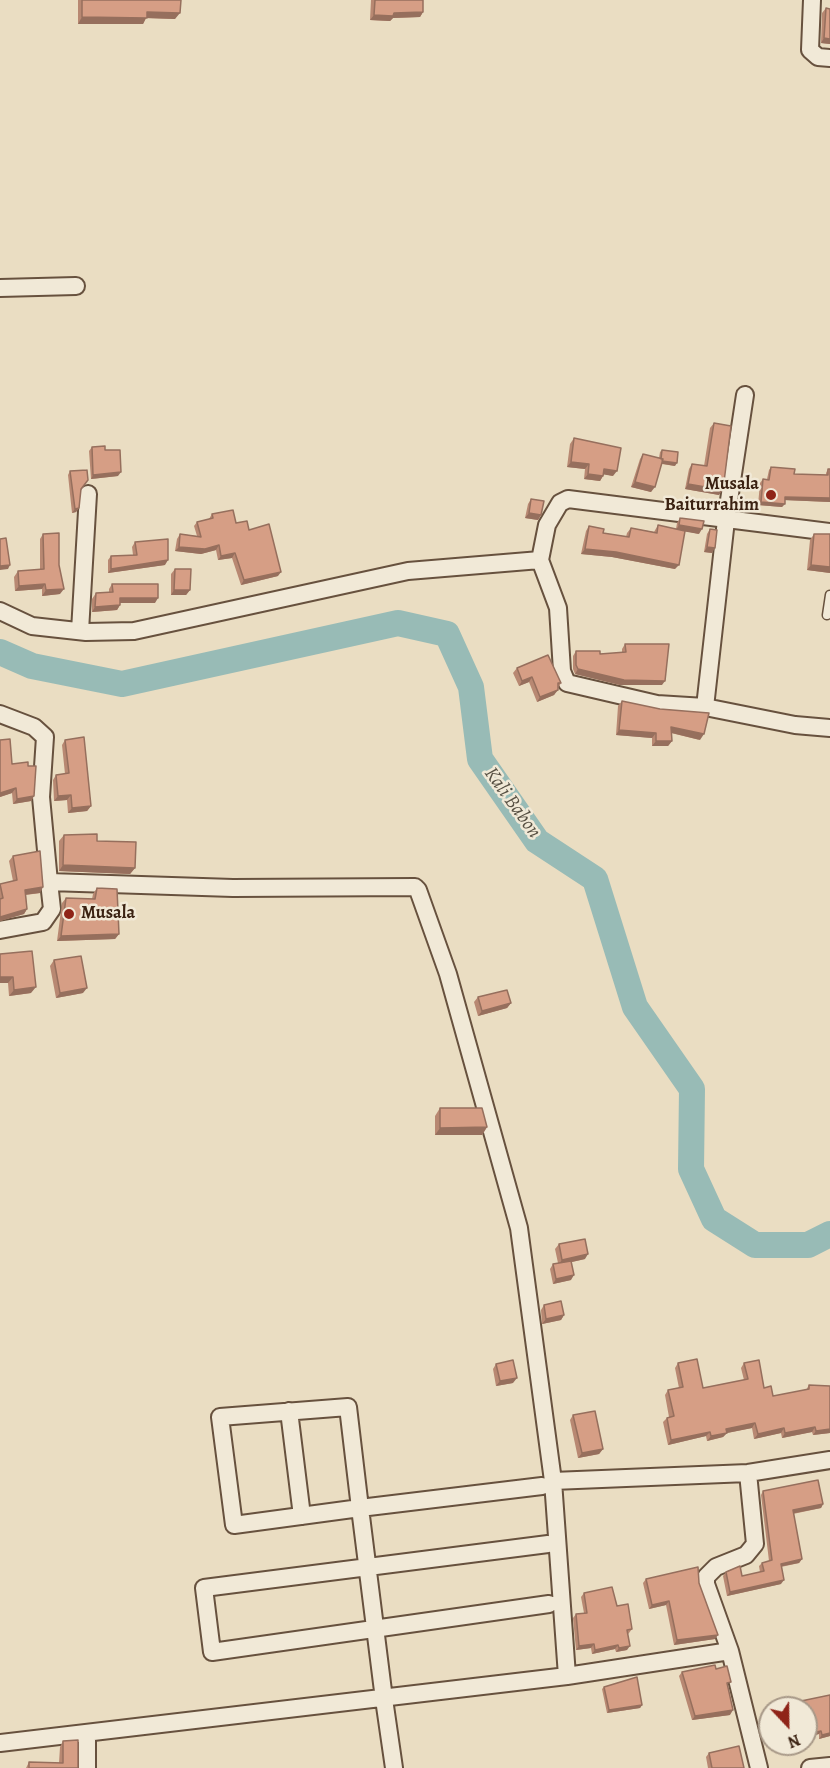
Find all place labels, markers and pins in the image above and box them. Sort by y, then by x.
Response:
place label: Musala Baiturrahim [665,474,759,516]
marker: Musala Baiturrahim [764,488,778,502]
place label: Musala [81,903,135,925]
marker: Musala [62,907,76,921]

